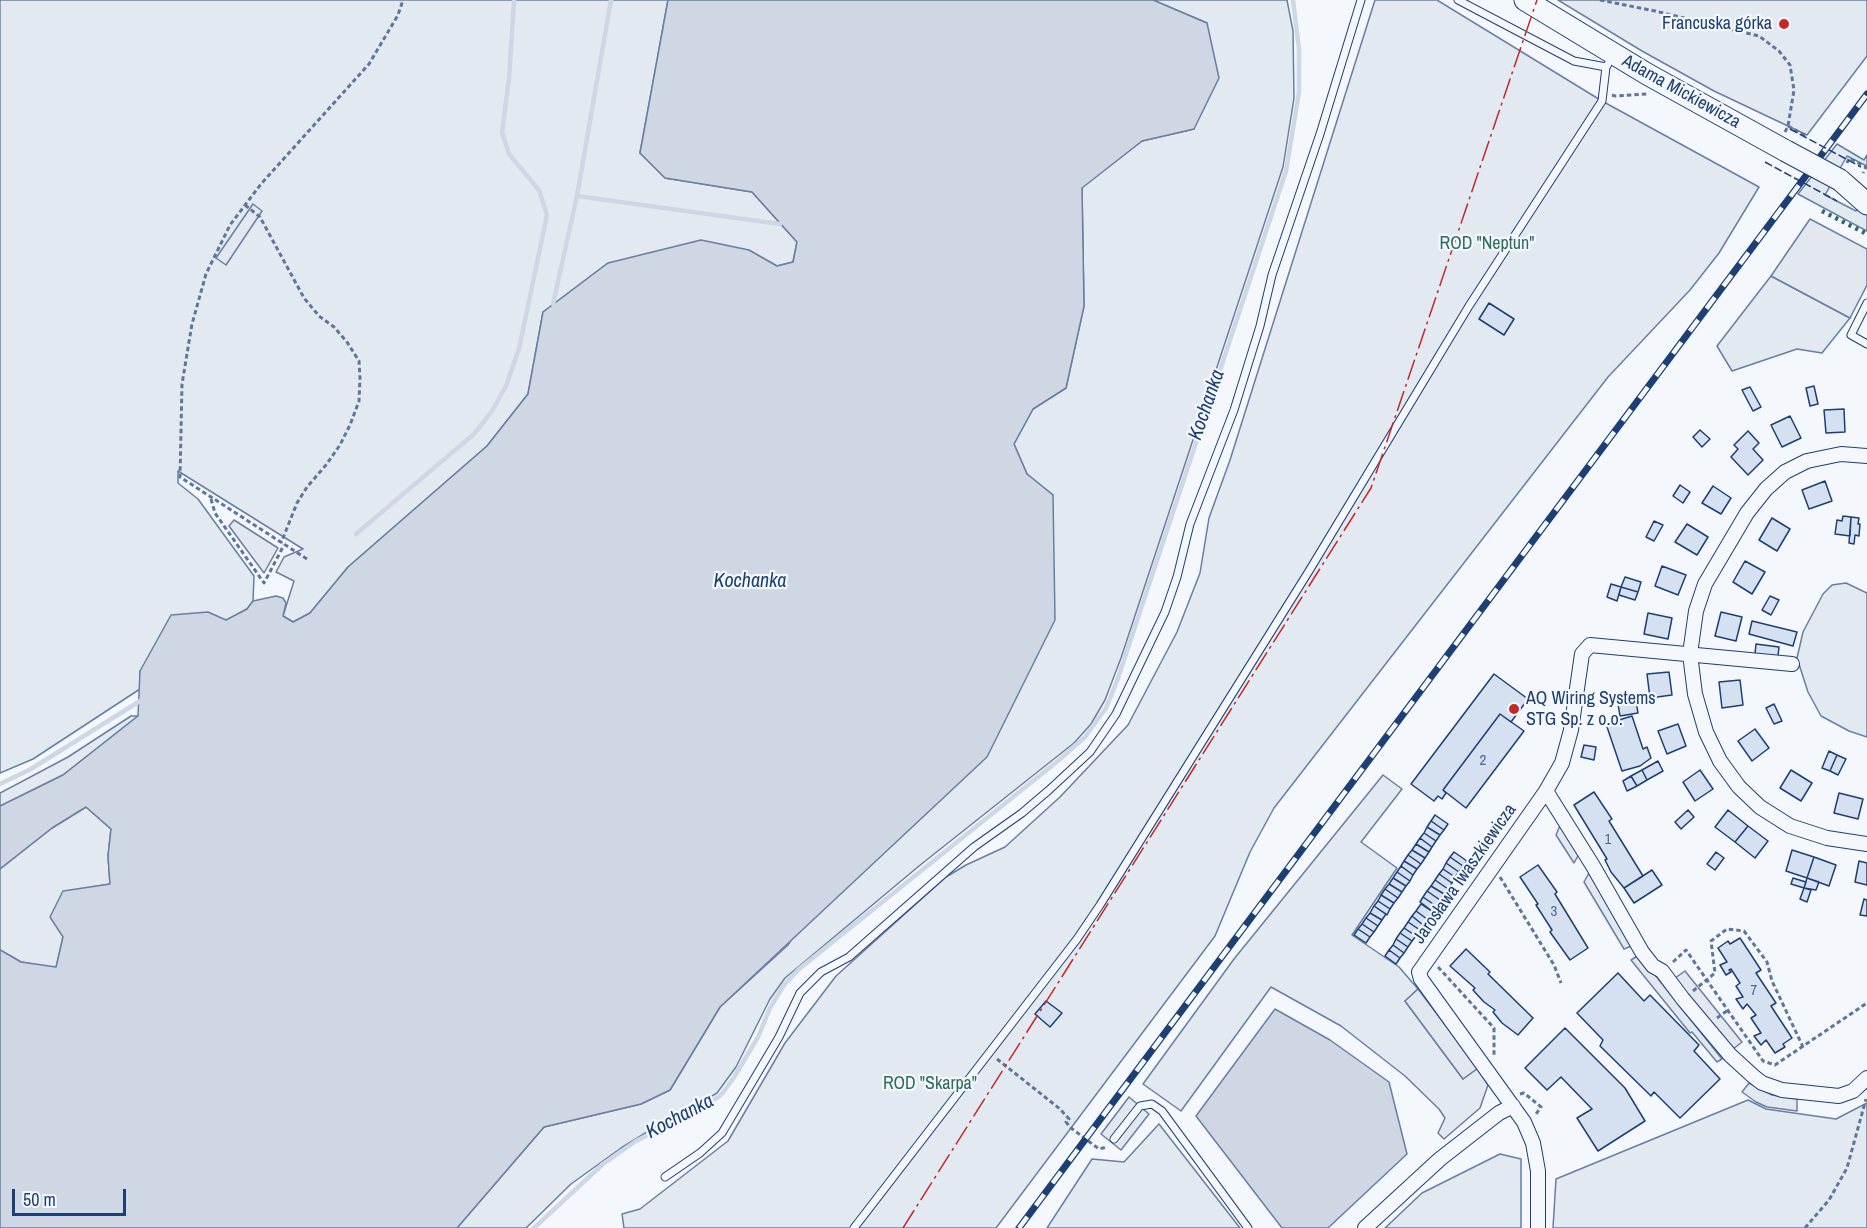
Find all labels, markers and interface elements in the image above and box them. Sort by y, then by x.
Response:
place label: Francuska górka [1662,13,1772,35]
marker: Francuska górka [1777,17,1791,31]
street label: Adama Mickiewicza [1618,51,1744,133]
park label: ROD "Neptun" [1440,233,1534,255]
water label: Kochanka [1184,367,1230,443]
water label: Kochanka [714,570,786,594]
place label: AQ Wiring Systems STG Sp. z o.o. [1526,688,1656,730]
marker: AQ Wiring Systems STG Sp. z o.o. [1507,702,1521,716]
house number: 2 [1480,752,1486,770]
street label: Jarosława Iwaszkiewicza [1409,800,1521,948]
house number: 1 [1605,831,1611,849]
house number: 3 [1551,903,1557,921]
house number: 7 [1751,982,1757,1000]
park label: ROD "Skarpa" [883,1073,977,1095]
water label: Kochanka [642,1089,718,1145]
scale bar [15,1177,129,1215]
text: 50 m [23,1187,56,1212]

